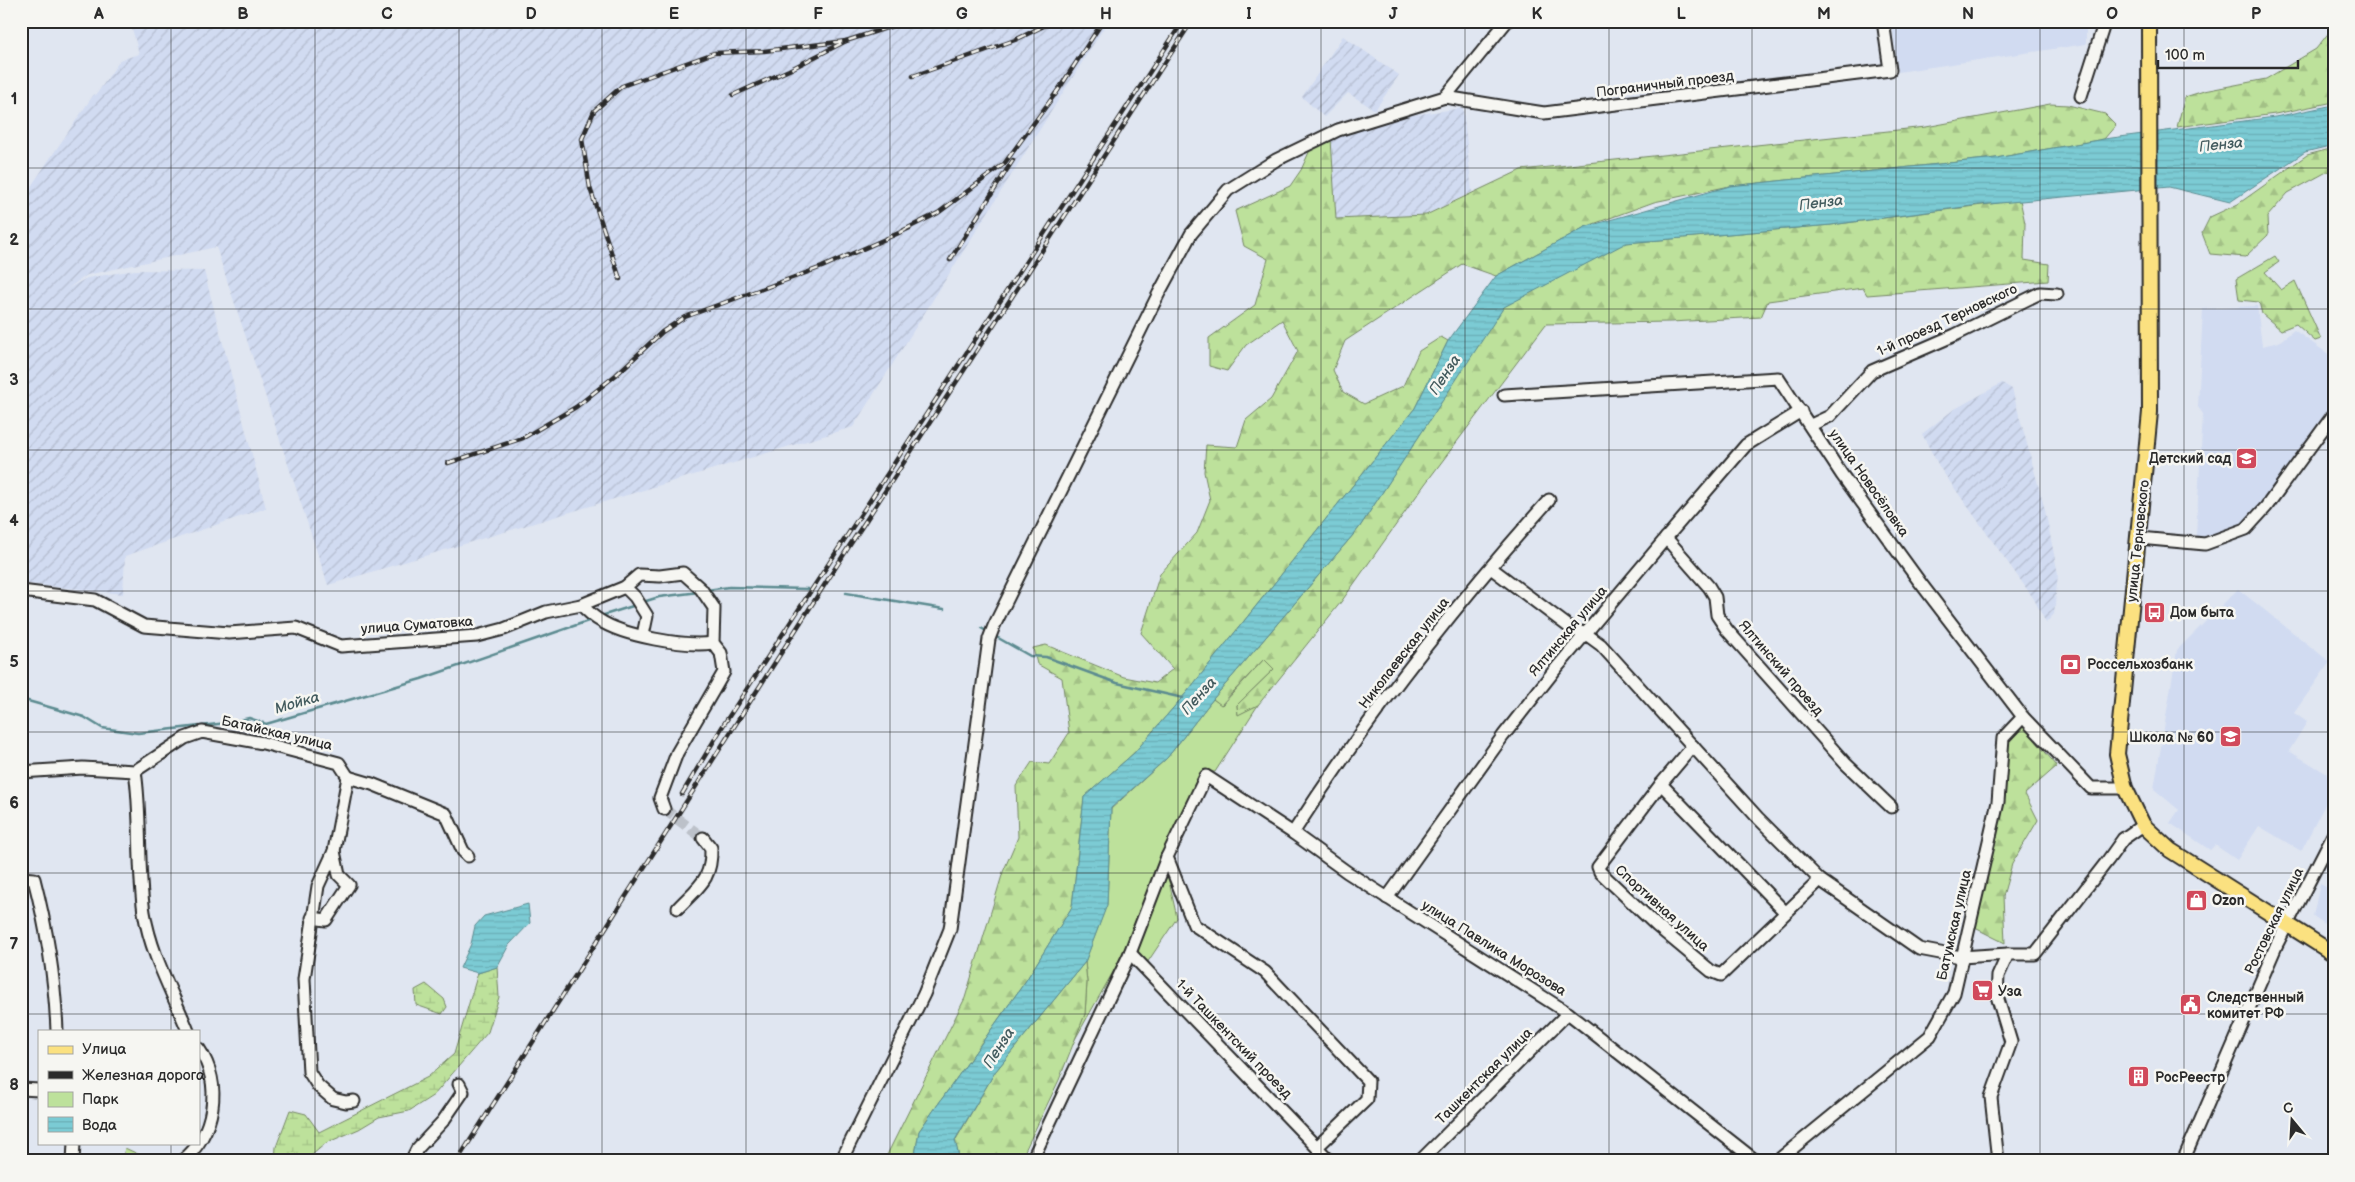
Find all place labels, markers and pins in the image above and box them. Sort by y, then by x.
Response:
school or university icon: Детский сад [2235,446,2259,470]
place label: Детский сад [2149,450,2232,467]
bus stop icon: Дом быта [2142,600,2166,624]
place label: Дом быта [2170,604,2235,621]
bank icon: Россельхозбанк [2059,652,2083,676]
place label: Россельхозбанк [2087,656,2193,673]
school or university icon: Школа № 60 [2218,725,2242,749]
place label: Школа № 60 [2129,729,2214,746]
shop icon: Ozon [2184,888,2208,912]
place label: Ozon [2212,892,2245,909]
supermarket icon: Уза [1970,979,1994,1003]
place label: Уза [1998,983,2022,1000]
place label: Следственный комитет РФ [2207,989,2304,1022]
public building icon: Следственный комитет РФ [2179,993,2203,1017]
building icon: РосРеестр [2127,1065,2151,1089]
place label: РосРеестр [2155,1069,2226,1086]

